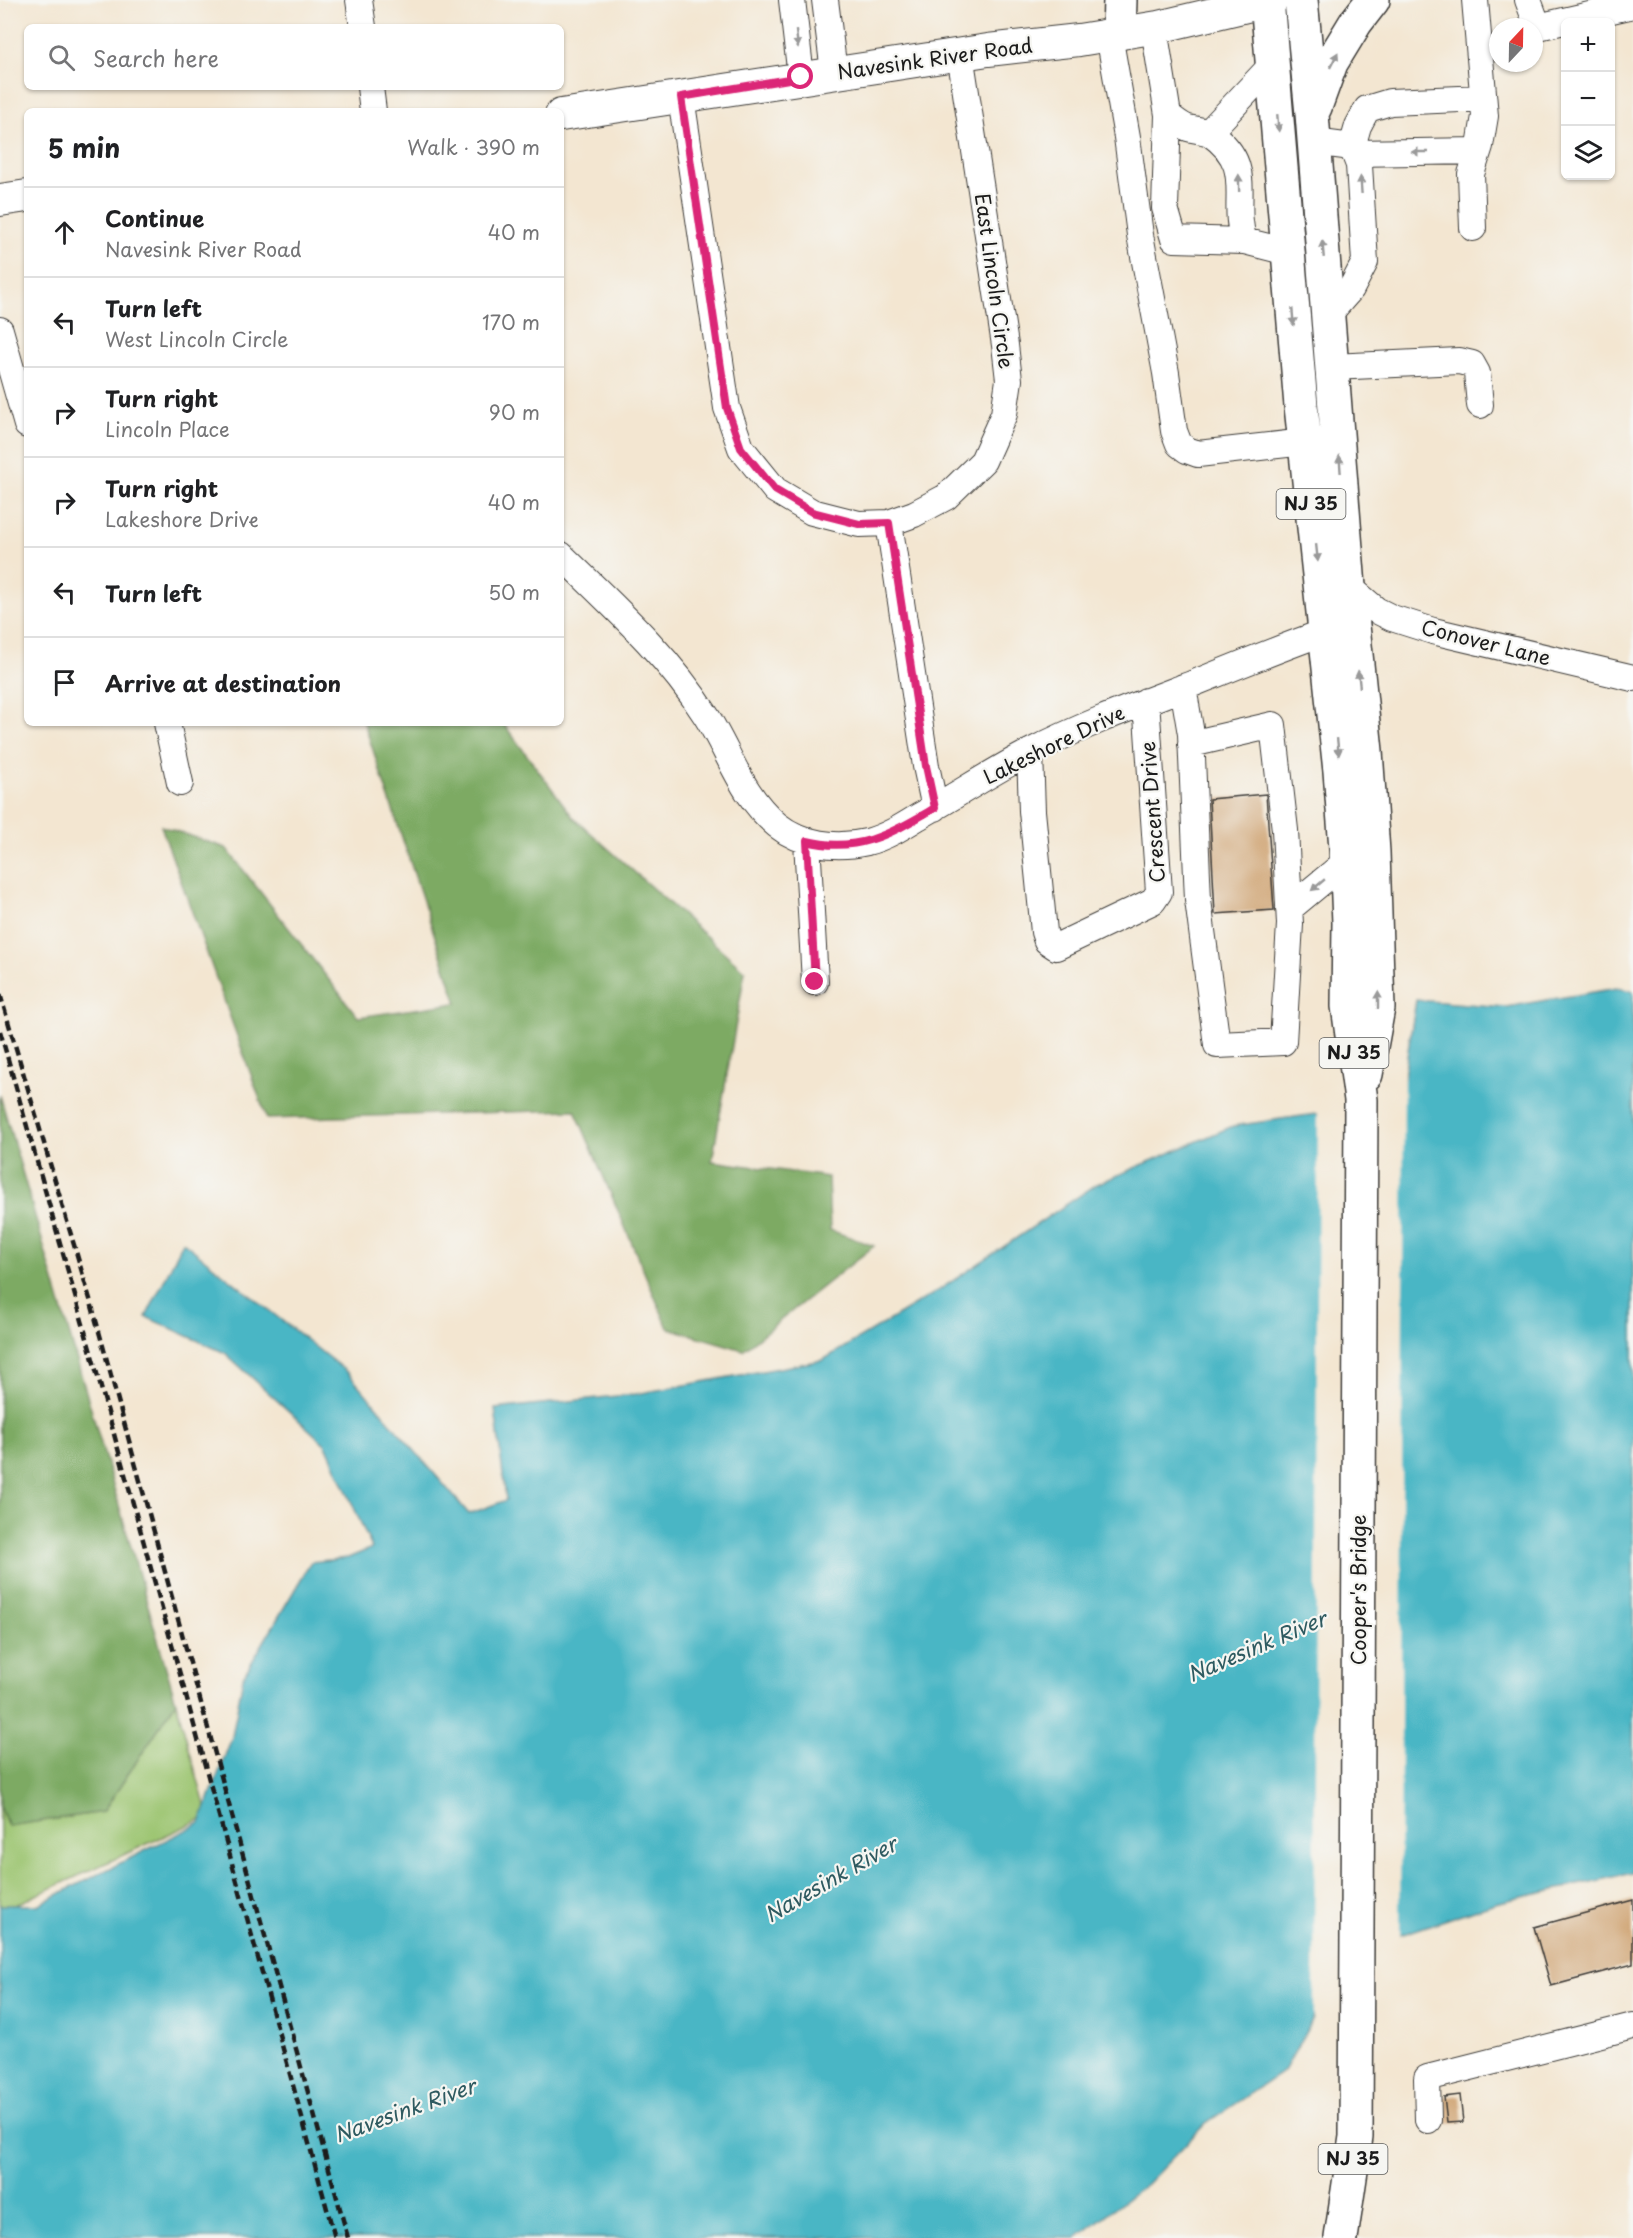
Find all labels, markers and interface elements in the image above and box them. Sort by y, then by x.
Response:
north arrow [1489,18,1543,72]
map controls [1561,18,1615,180]
button: + [1561,18,1615,72]
search box [24,24,564,90]
one-way arrow [792,29,801,48]
street label: Navesink River Road [835,29,1034,87]
icon: search [45,41,78,74]
text: Search here [93,41,219,74]
one-way arrow [1329,51,1339,68]
route start [787,63,813,89]
button: − [1561,72,1615,126]
one-way arrow [1273,113,1282,132]
button: layers [1561,126,1615,180]
text: 5 min [48,128,120,167]
text: Walk · 390 m [407,132,540,162]
one-way arrow [1410,147,1429,157]
one-way arrow [1235,174,1244,193]
one-way arrow [1356,176,1365,195]
street label: East Lincoln Circle [968,191,1022,371]
text: Continue [105,201,204,234]
icon: ahead [48,216,81,249]
text: 40 m [488,217,540,247]
text: Navesink River Road [105,234,302,264]
one-way arrow [1318,239,1328,258]
text: Turn left [105,291,202,324]
icon: left [48,306,81,339]
text: 170 m [482,307,540,337]
one-way arrow [1289,308,1298,327]
text: West Lincoln Circle [105,324,288,354]
text: Turn right [105,381,218,414]
icon: right [48,396,81,429]
text: 90 m [489,397,540,427]
text: Lincoln Place [105,414,230,444]
one-way arrow [1335,455,1344,474]
text: Turn right [105,471,218,504]
icon: right [48,486,81,519]
text: 40 m [488,487,540,517]
road number: NJ 35 [1276,489,1346,519]
text: Lakeshore Drive [105,504,259,534]
one-way arrow [1312,543,1322,562]
icon: left [48,576,81,609]
text: Turn left [105,576,202,609]
text: 50 m [488,577,540,607]
street label: Conover Lane [1418,611,1554,673]
icon: arrive [48,666,81,699]
text: Arrive at destination [105,666,341,699]
one-way arrow [1354,670,1364,689]
street label: Lakeshore Drive [978,697,1129,791]
one-way arrow [1333,737,1343,756]
street label: Crescent Drive [1132,740,1172,884]
one-way arrow [1310,878,1326,891]
route end [801,968,827,994]
one-way arrow [1373,990,1383,1009]
road number: NJ 35 [1320,1038,1388,1068]
street label: Cooper's Bridge [1343,1515,1373,1665]
water label: Navesink River [1182,1600,1333,1689]
water label: Navesink River [758,1826,904,1929]
water label: Navesink River [329,2068,482,2150]
road number: NJ 35 [1318,2144,1388,2174]

